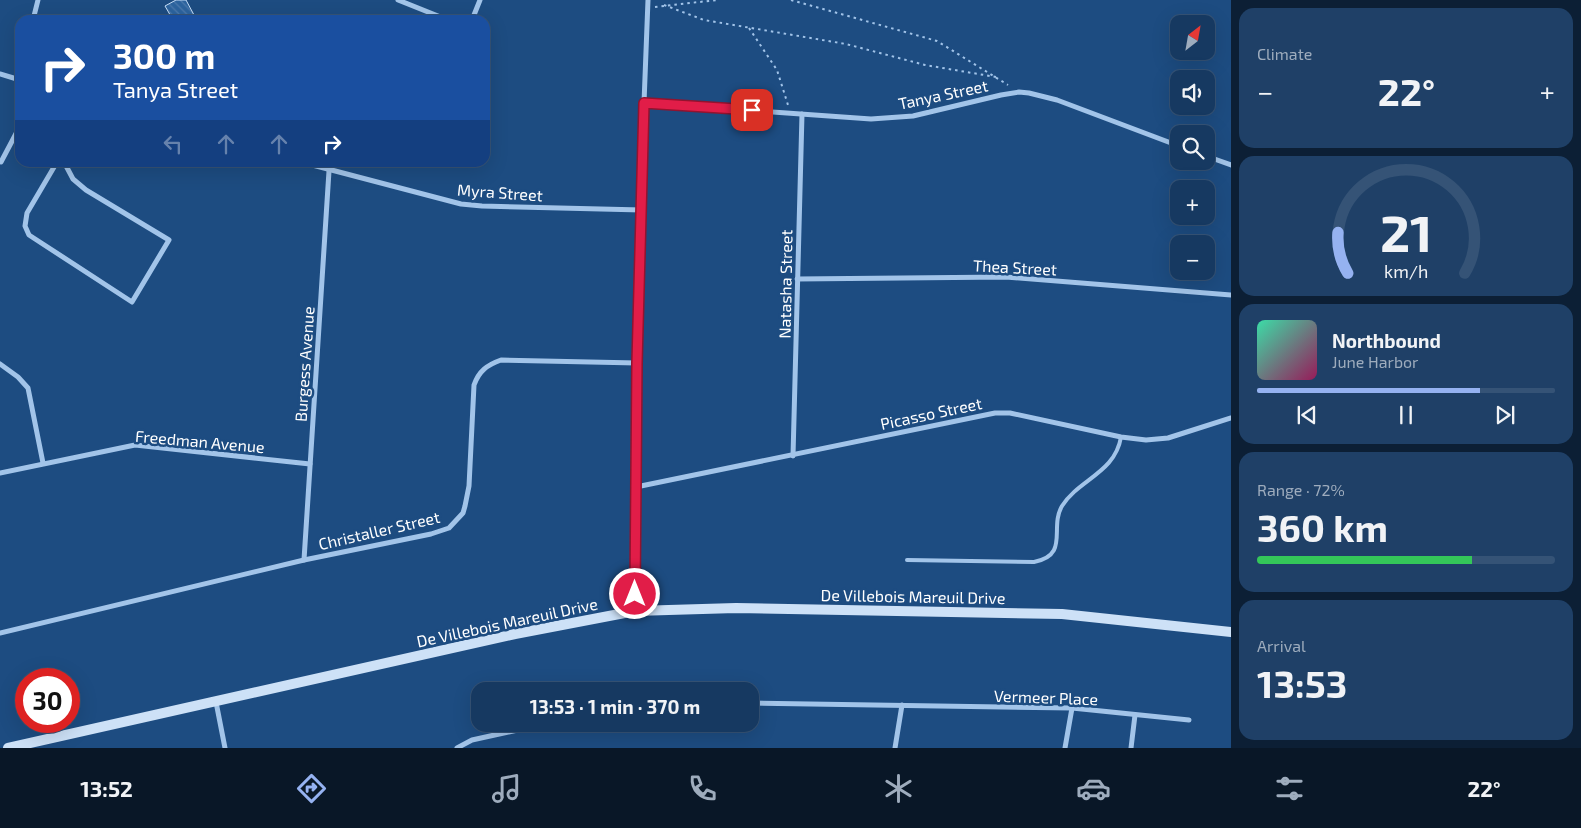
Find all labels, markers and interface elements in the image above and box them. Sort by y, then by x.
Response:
north arrow [1170,15,1215,60]
map controls [1170,15,1215,280]
text: 300 m [113,34,215,76]
icon: right [30,35,95,100]
text: Climate [1257,44,1312,63]
text: 22° [1378,68,1435,114]
button: sound [1170,70,1215,115]
text: − [1257,74,1273,108]
text: + [1540,74,1555,108]
street label: Tanya Street [896,75,990,113]
text: Tanya Street [113,76,238,102]
pin [731,89,773,131]
icon: arrive [738,96,766,124]
button: search [1170,125,1215,170]
icon: left [159,130,187,158]
icon: ahead [212,130,240,158]
icon: ahead [265,130,293,158]
icon: right [318,130,346,158]
street label: Myra Street [457,180,543,204]
button: + [1170,180,1215,225]
text: 21 [1380,200,1432,262]
street label: Natasha Street [775,229,795,339]
button: − [1170,235,1215,280]
street label: Thea Street [973,255,1057,279]
text: km/h [1384,260,1428,282]
street label: Burgess Avenue [290,306,318,422]
text: Northbound [1332,329,1441,352]
text: June Harbor [1332,352,1419,371]
street label: Picasso Street [878,393,984,433]
icon: previous [1293,401,1321,429]
icon: pause [1392,401,1420,429]
icon: next [1491,401,1519,429]
street label: Freedman Avenue [135,426,265,456]
text: Range · 72% [1257,480,1345,499]
text: 360 km [1257,504,1388,550]
street label: Christaller Street [316,507,442,553]
position arrow [608,567,660,619]
street label: De Villebois Mareuil Drive [820,585,1006,607]
street label: De Villebois Mareuil Drive [415,594,599,650]
text: Arrival [1257,636,1306,655]
text: 13:53 [1257,660,1347,706]
speed limit sign: 30 [15,668,80,733]
street label: Vermeer Place [994,686,1098,708]
text: 13:53 · 1 min · 370 m [530,695,700,718]
icon: directions [294,771,329,806]
icon: music [489,771,524,806]
icon: phone [685,771,720,806]
icon: climate [881,771,916,806]
icon: car [1076,771,1111,806]
icon: filters [1272,771,1307,806]
text: 13:52 [80,775,133,801]
text: 22° [1467,775,1501,801]

